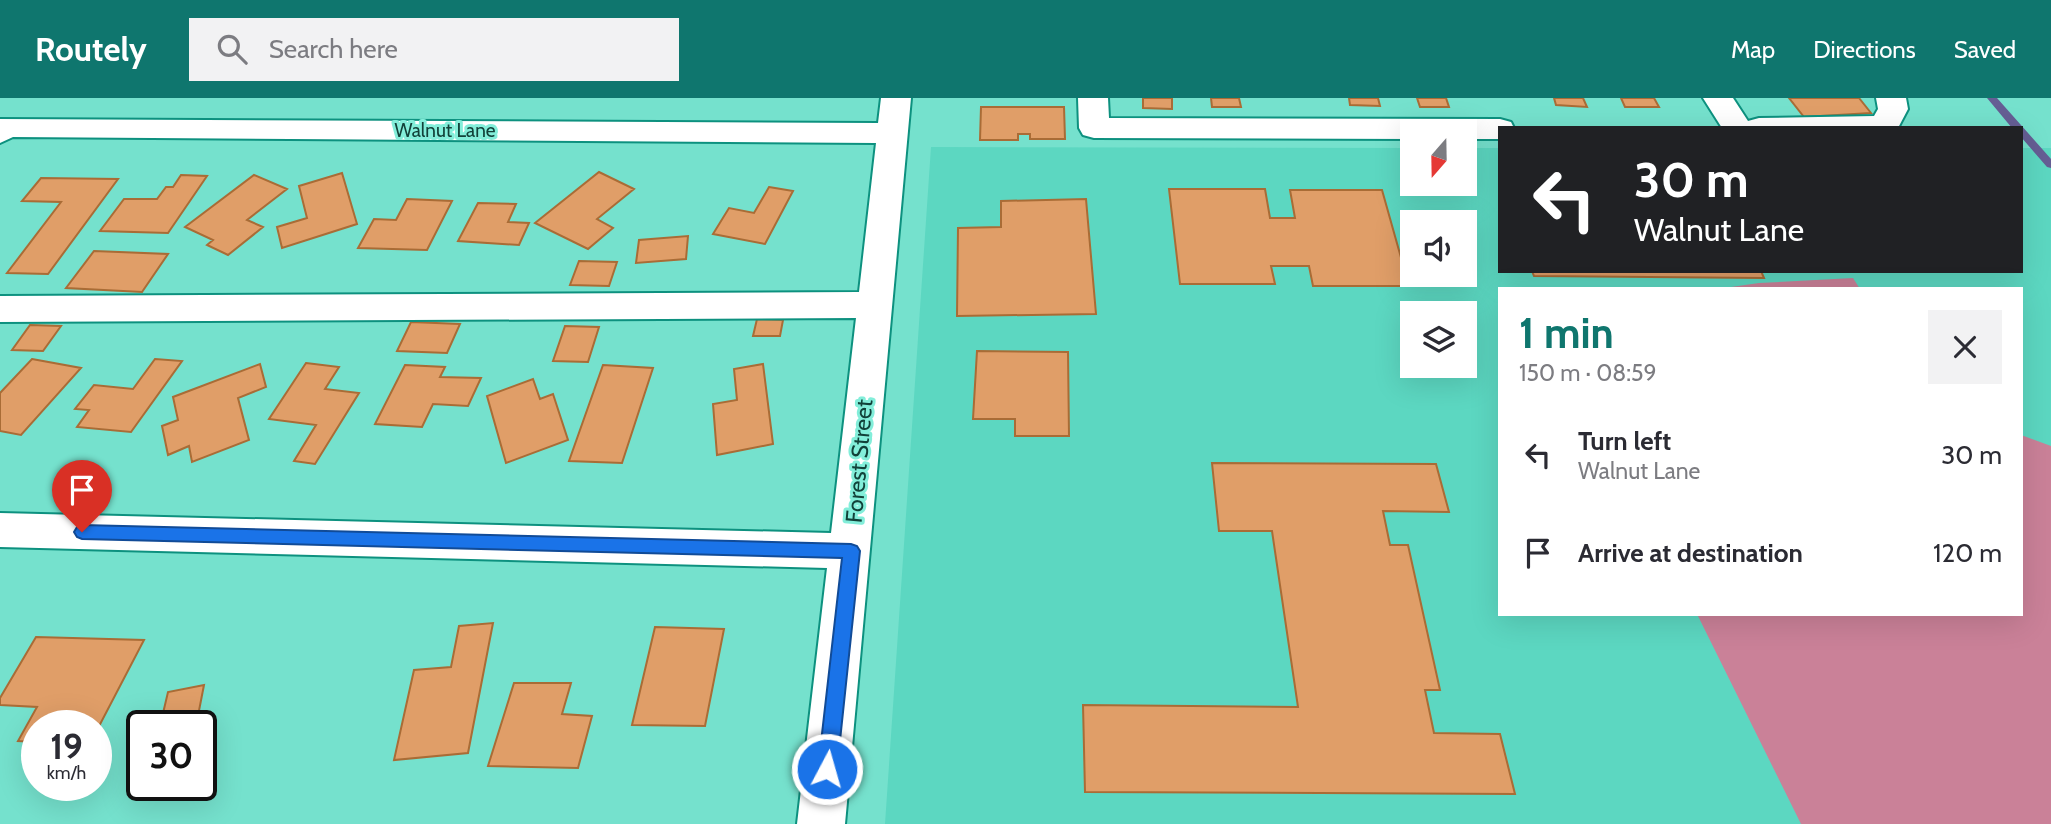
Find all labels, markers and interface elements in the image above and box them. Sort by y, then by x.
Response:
search box [189,18,679,81]
text: Routely [35,29,147,69]
icon: search [213,30,251,68]
text: Search here [269,33,398,65]
text: Map [1731,35,1775,64]
text: Directions [1813,35,1916,64]
text: Saved [1954,35,2016,64]
street label: Walnut Lane [394,119,496,142]
north arrow [1400,119,1477,196]
map controls [1400,119,1477,378]
text: 30 m [1634,150,1749,209]
icon: left [1519,154,1610,245]
button: sound [1400,210,1477,287]
text: Walnut Lane [1634,210,1804,249]
button: layers [1400,301,1477,378]
text: 1 min [1519,307,1614,359]
button: close [1928,310,2002,384]
text: 150 m · 08:59 [1519,359,1656,387]
street label: Forest Street [840,398,878,524]
text: Turn left [1578,425,1671,457]
icon: left [1519,436,1557,474]
text: 30 m [1941,439,2002,471]
text: Walnut Lane [1578,457,1700,485]
pin [52,460,112,532]
icon: arrive [63,471,101,509]
icon: arrive [1519,534,1557,572]
text: Arrive at destination [1578,537,1803,569]
text: 120 m [1933,537,2002,569]
speed limit sign: 30 [126,710,217,801]
text: 19 [50,725,83,768]
position arrow [790,732,864,806]
text: km/h [47,762,86,784]

